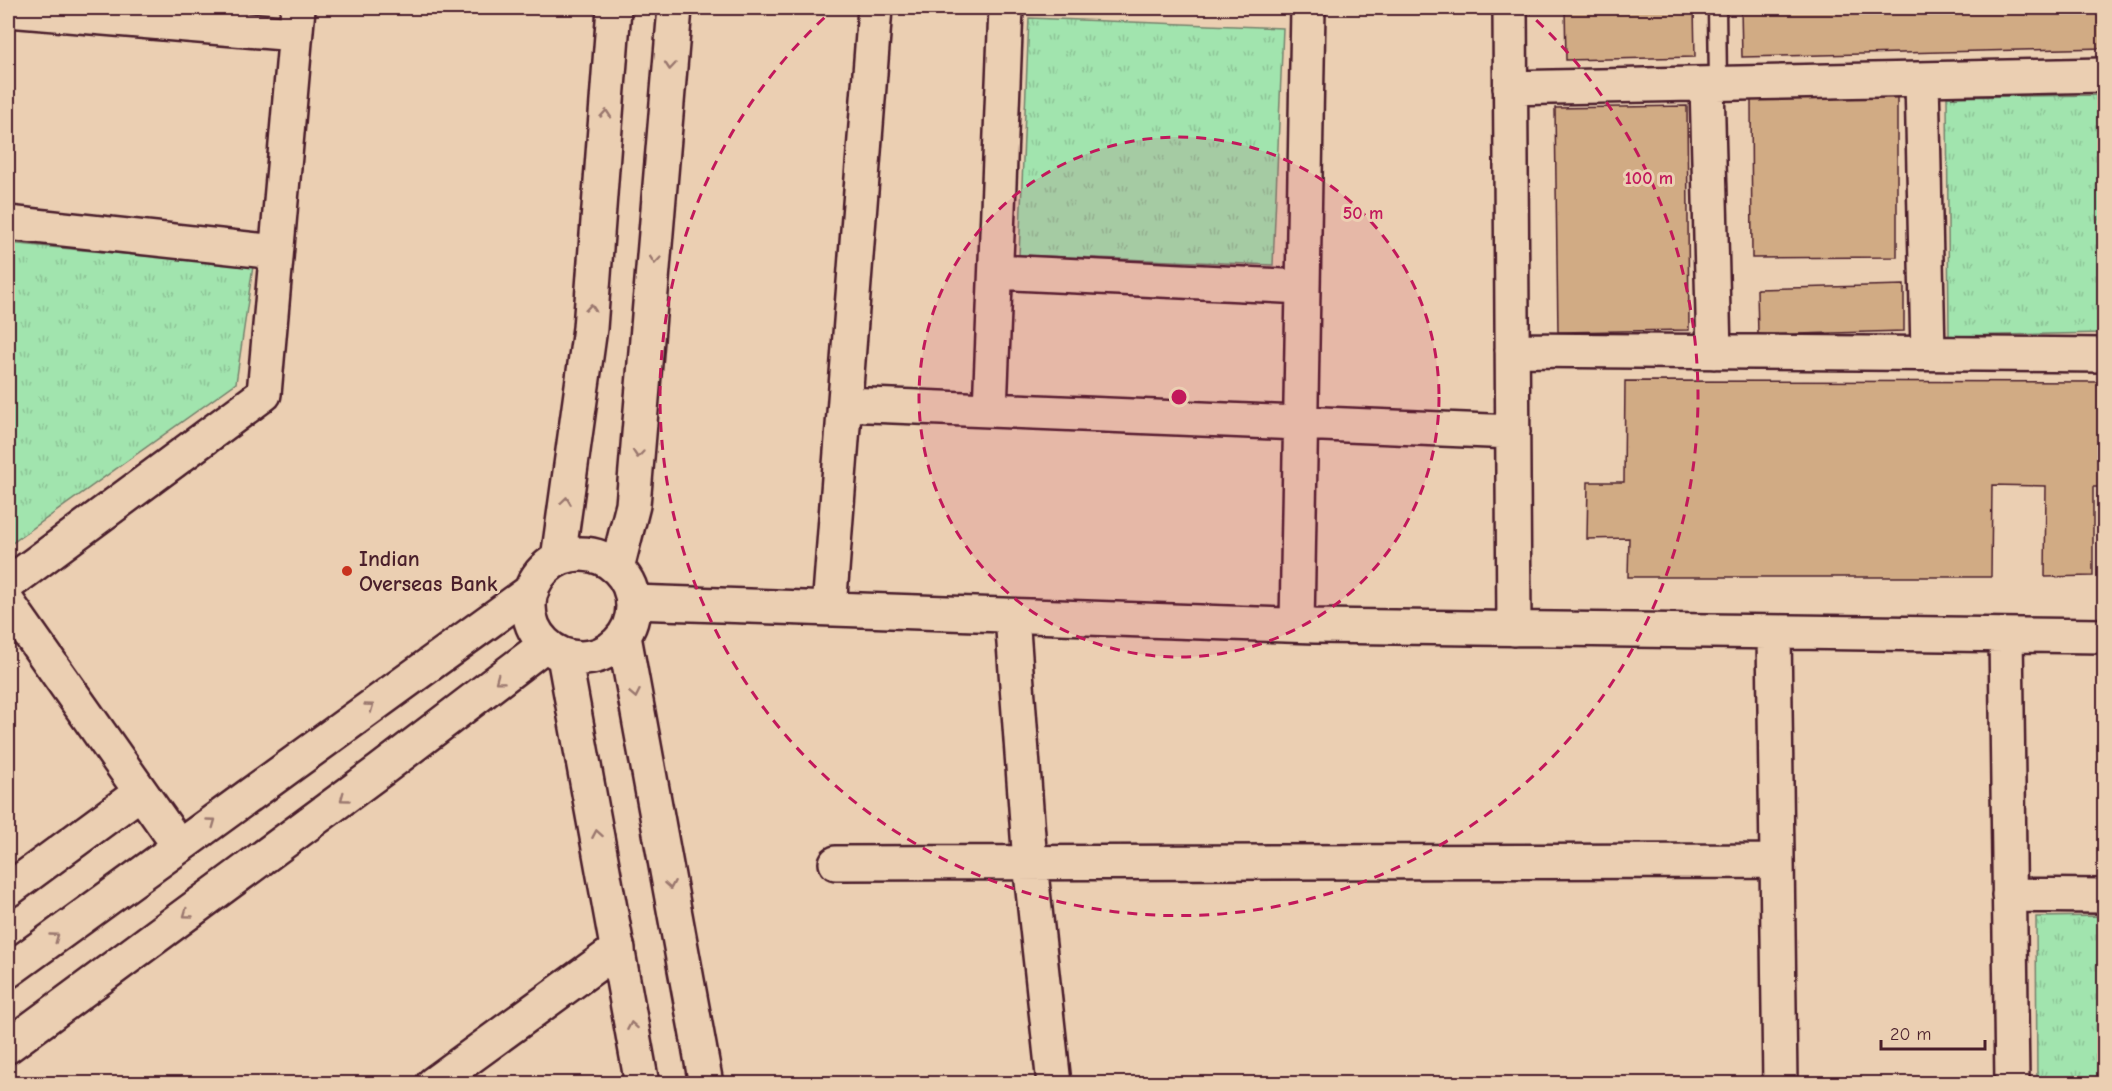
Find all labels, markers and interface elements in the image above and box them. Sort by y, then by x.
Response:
one-way arrow [664,61,677,70]
one-way arrow [599,109,612,118]
text: 100 m [1625,168,1673,189]
text: 50 m [1343,203,1383,224]
one-way arrow [648,256,661,265]
one-way arrow [585,303,598,312]
centre of rings [1169,387,1189,407]
one-way arrow [632,450,645,459]
one-way arrow [559,497,572,506]
place label: Indian Overseas Bank [359,546,498,597]
marker: Indian Overseas Bank [340,564,354,578]
one-way arrow [495,673,506,684]
one-way arrow [628,688,641,698]
one-way arrow [364,703,375,714]
one-way arrow [339,791,350,802]
one-way arrow [206,818,217,829]
one-way arrow [591,829,604,839]
one-way arrow [664,881,676,890]
one-way arrow [182,906,193,917]
one-way arrow [48,933,59,944]
scale bar [1881,1013,1984,1051]
one-way arrow [626,1021,639,1031]
text: 20 m [1890,1024,1931,1045]

